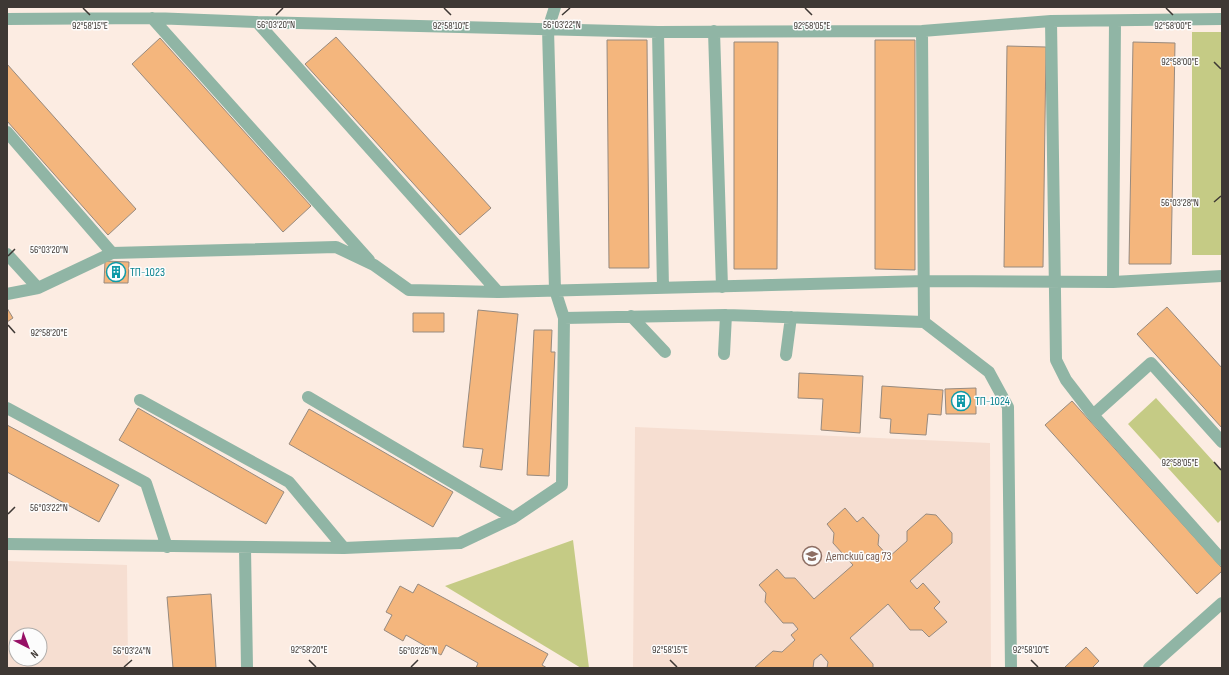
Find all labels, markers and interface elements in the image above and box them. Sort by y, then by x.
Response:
text: 56°03'20"N [257,19,295,31]
text: 56°03'22"N [543,19,581,31]
text: 92°58'15"E [72,20,108,32]
text: 92°58'10"E [433,20,469,32]
text: 92°58'05"E [794,20,830,32]
text: 92°58'00"E [1154,20,1192,32]
text: 92°58'00"E [1161,56,1199,68]
text: 56°03'28"N [1161,197,1199,209]
text: 56°03'20"N [30,244,68,256]
building icon: ТП-1023 [105,261,127,283]
place label: ТП-1023 [130,265,165,280]
text: 92°58'20"E [30,327,68,339]
building icon: ТП-1024 [950,390,972,412]
place label: ТП-1024 [975,394,1010,409]
text: 92°58'05"E [1162,457,1198,469]
text: 56°03'22"N [30,502,68,514]
school or university icon: Детский сад 73 [801,545,823,567]
place label: Детский сад 73 [826,549,892,564]
north arrow [8,627,48,667]
text: 92°58'20"E [290,644,328,656]
text: 92°58'15"E [652,644,688,656]
text: 92°58'10"E [1013,644,1049,656]
text: 56°03'24"N [113,645,151,657]
text: 56°03'26"N [399,645,437,657]
text: N [28,647,41,661]

